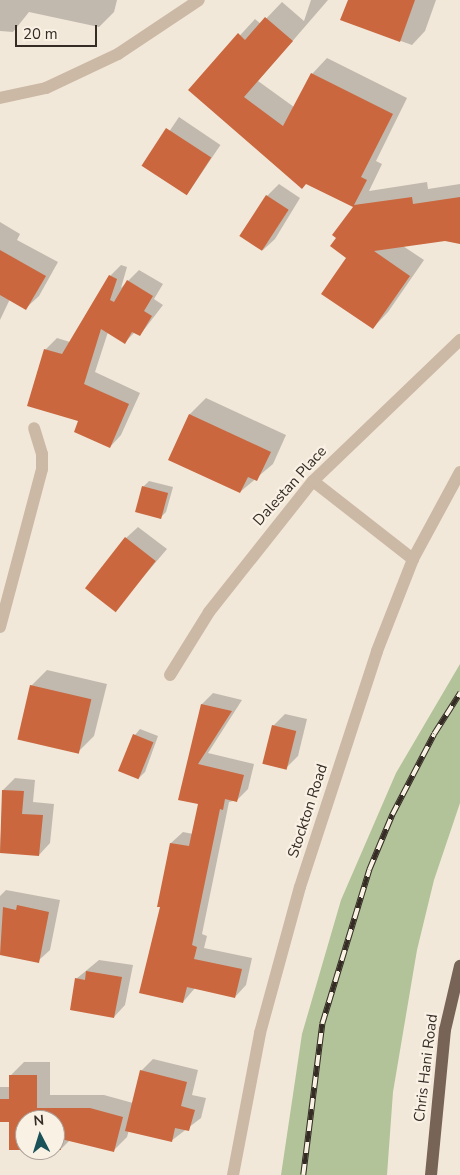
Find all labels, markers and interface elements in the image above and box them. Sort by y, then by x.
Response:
scale bar [18,15,100,47]
text: 20 m [23,24,58,44]
street label: Dalestan Place [250,443,330,529]
street label: Stockton Road [284,762,332,860]
street label: Chris Hani Road [410,1013,442,1123]
north arrow [15,1110,65,1160]
text: N [33,1111,45,1130]

